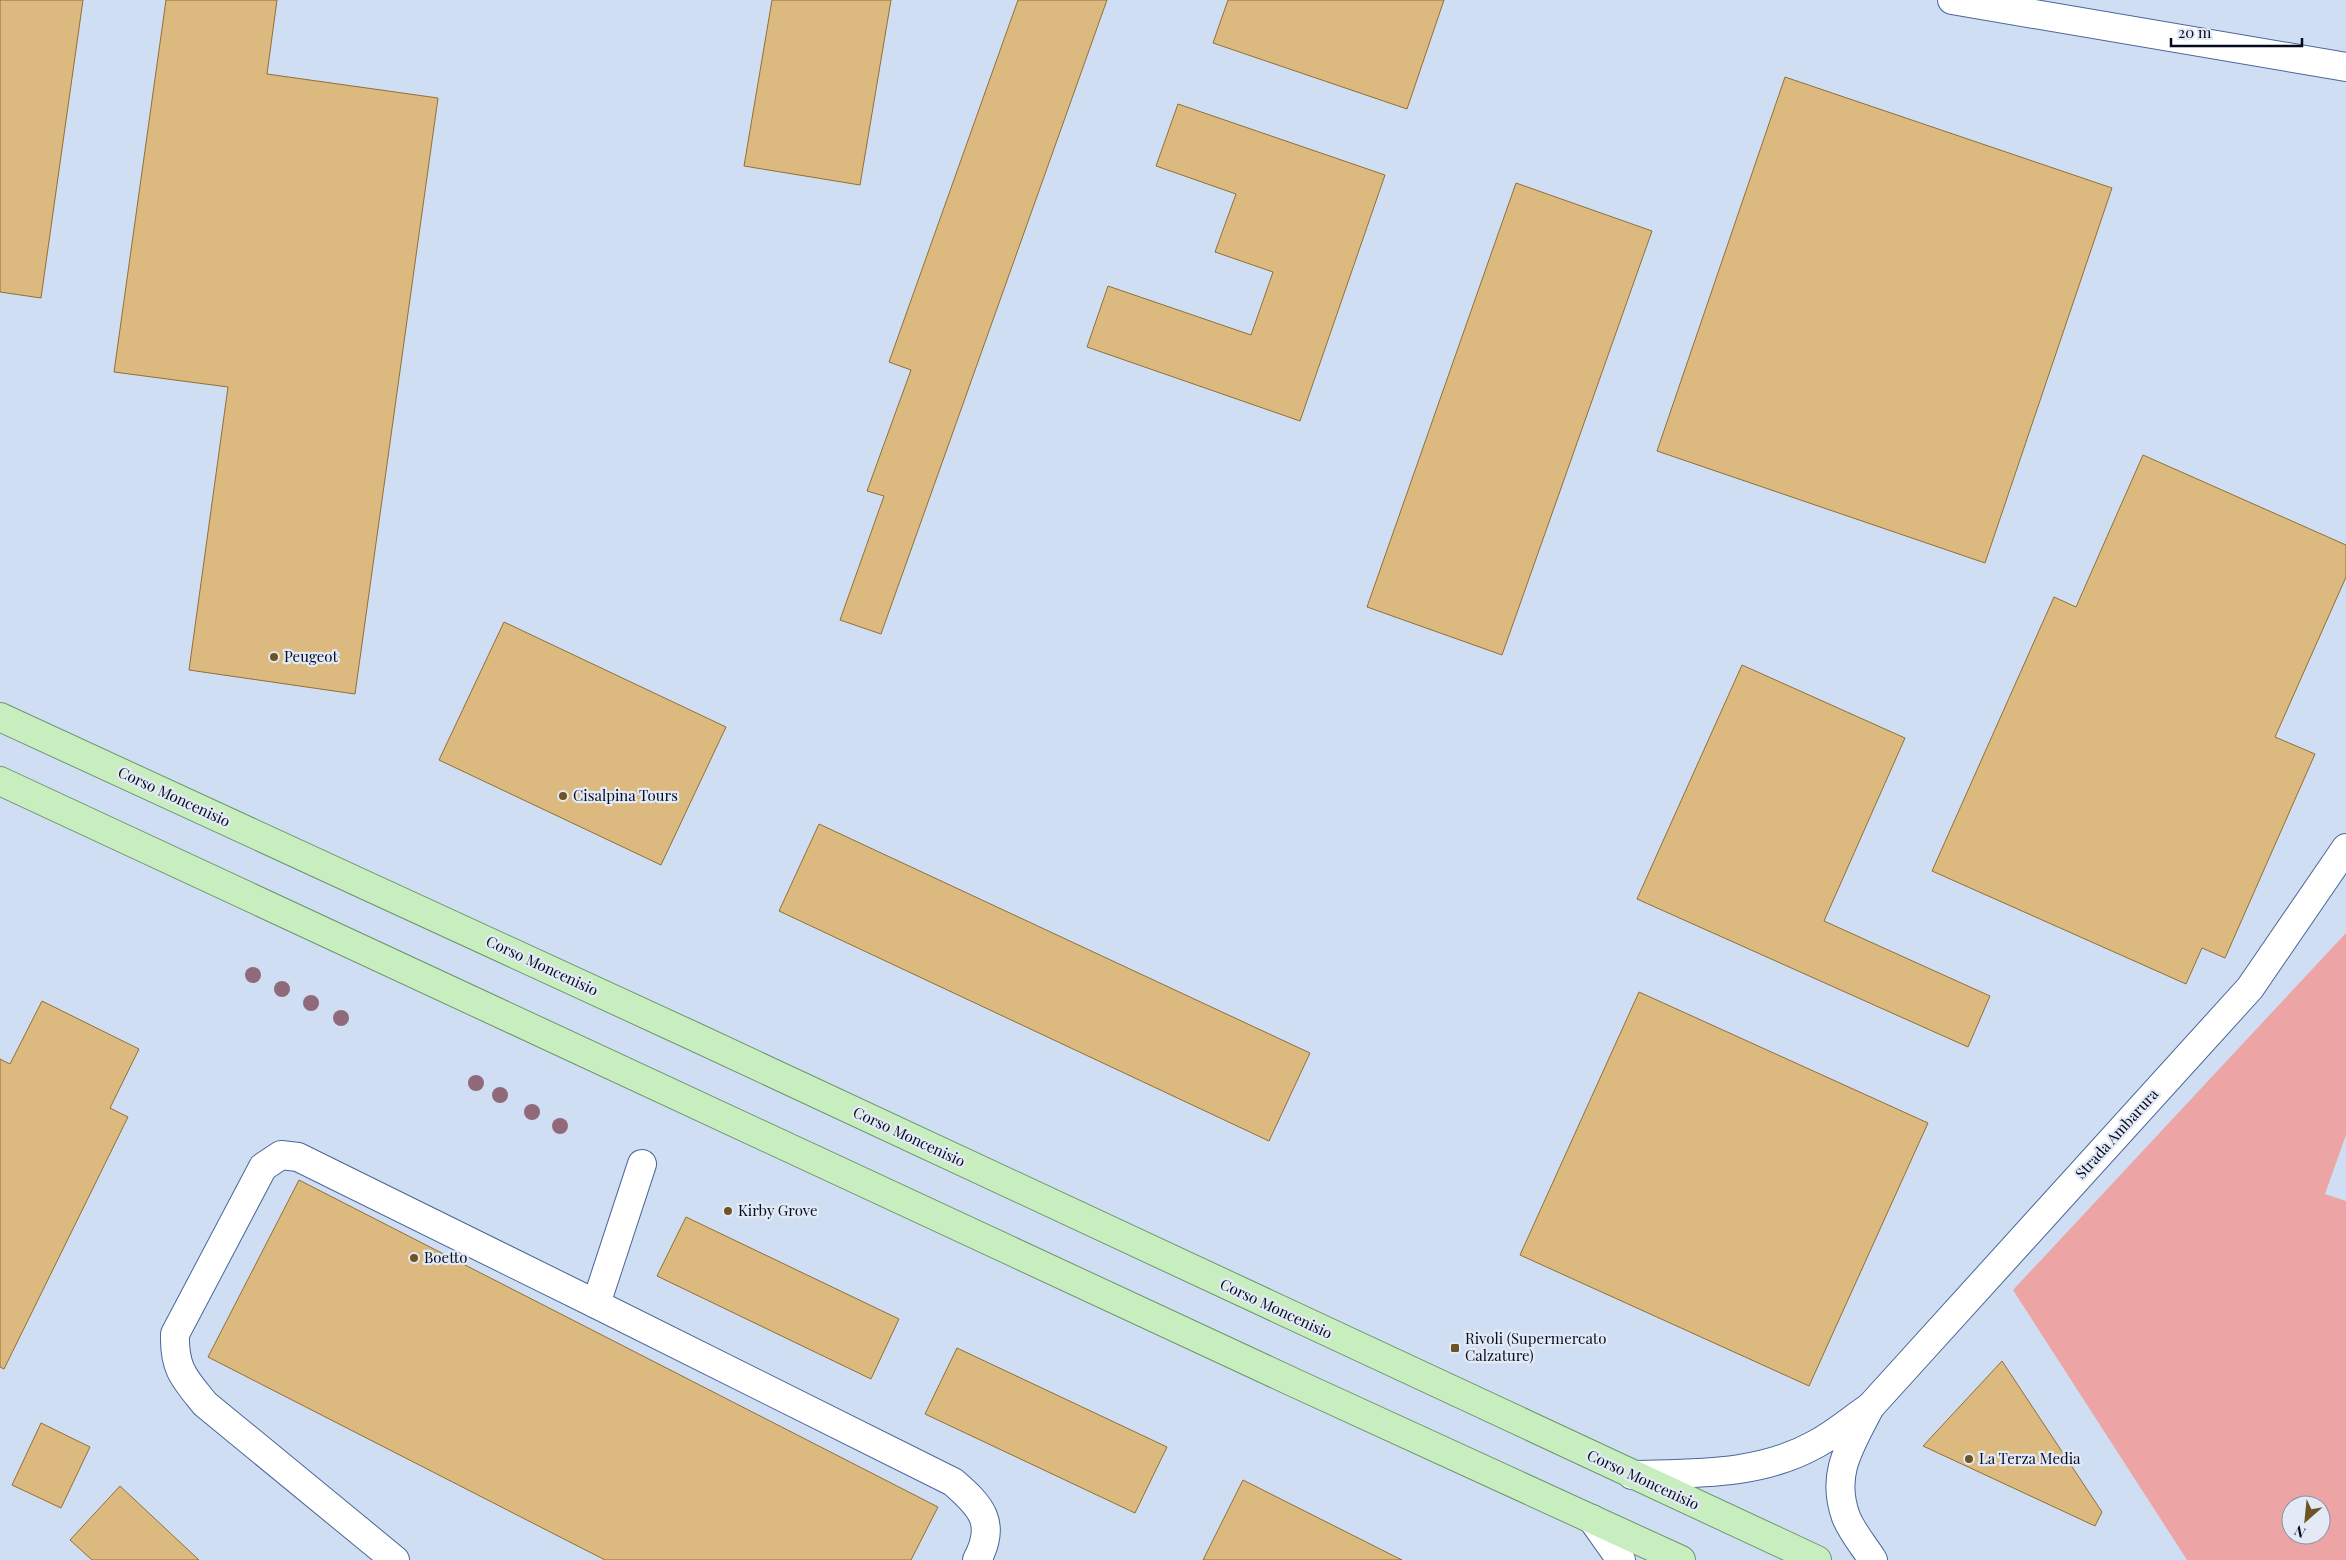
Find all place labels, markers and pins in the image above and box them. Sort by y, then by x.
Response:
place label: Peugeot [284,646,338,666]
marker: Peugeot [268,651,280,663]
place label: Cisalpina Tours [573,785,678,805]
marker: Cisalpina Tours [557,790,569,802]
place label: Kirby Grove [738,1200,818,1220]
marker: Kirby Grove [722,1205,734,1217]
place label: Boetto [424,1247,467,1267]
marker: Boetto [408,1252,420,1264]
place label: Rivoli (Supermercato Calzature) [1465,1328,1606,1365]
marker: Rivoli (Supermercato Calzature) [1449,1342,1461,1354]
place label: La Terza Media [1979,1448,2081,1468]
marker: La Terza Media [1963,1453,1975,1465]

